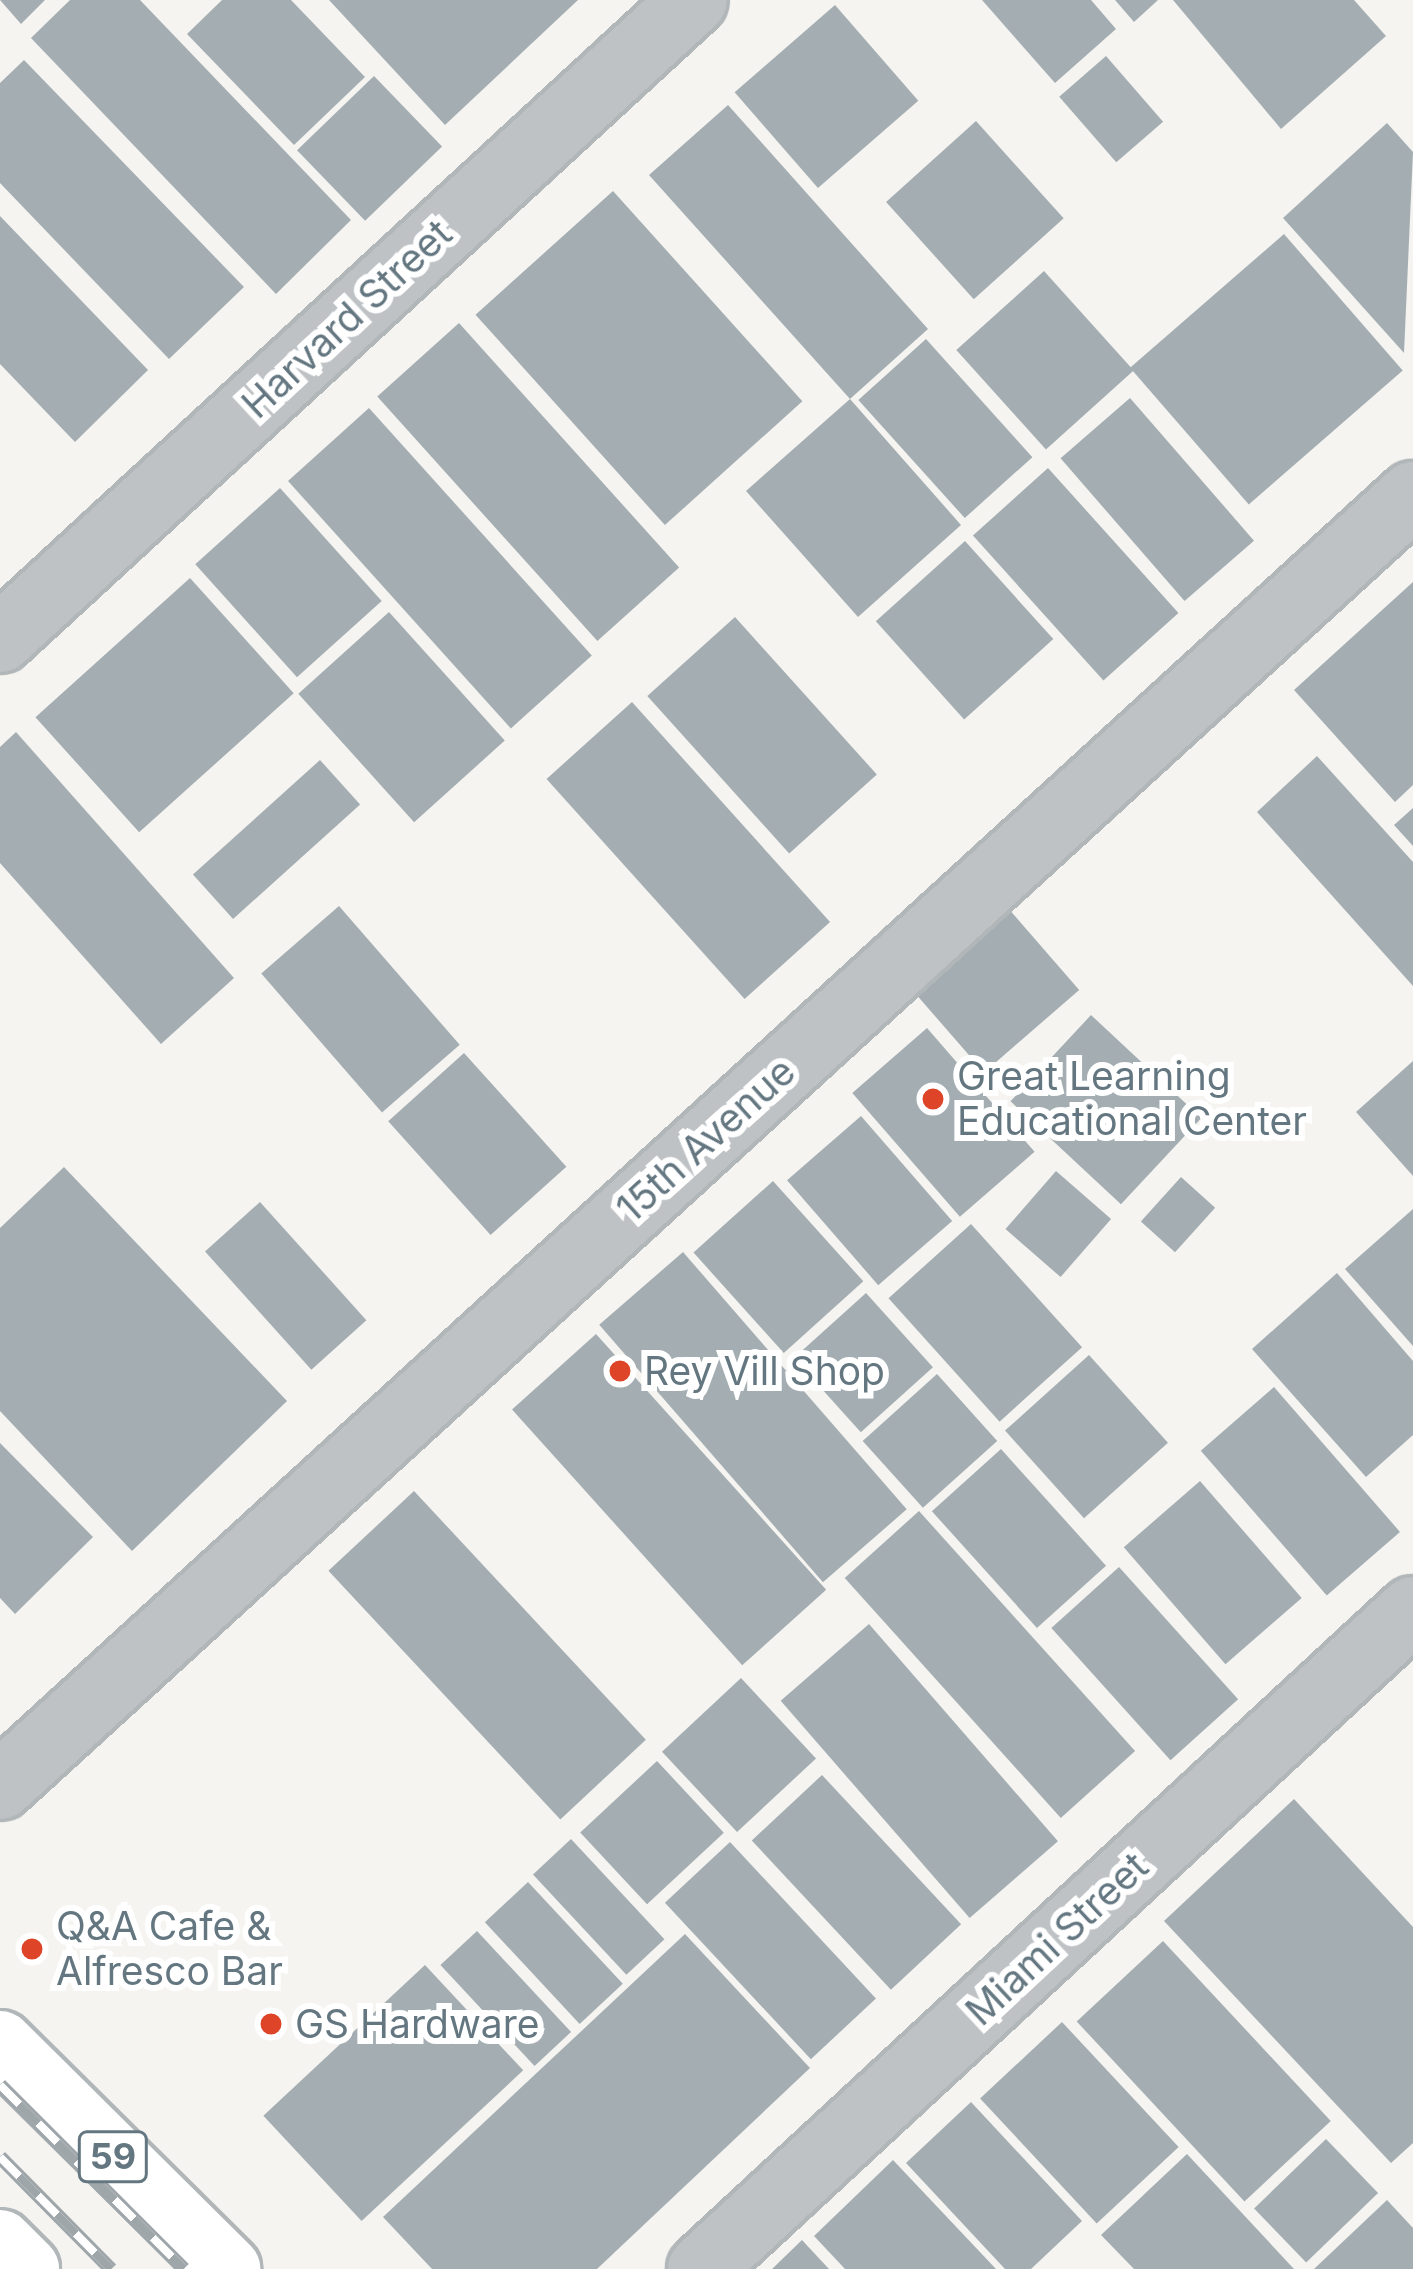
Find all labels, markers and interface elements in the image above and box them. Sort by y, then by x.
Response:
street label: Harvard Street [233,210,461,428]
street label: 15th Avenue [607,1048,805,1232]
place label: Great Learning Educational Center [957,1054,1307,1145]
marker: Great Learning Educational Center [920,1086,946,1112]
place label: Rey Vill Shop [644,1348,885,1394]
marker: Rey Vill Shop [607,1358,633,1384]
street label: Miami Street [956,1843,1158,2035]
place label: Q&A Cafe & Alfresco Bar [56,1904,283,1995]
marker: Q&A Cafe & Alfresco Bar [19,1936,45,1962]
place label: GS Hardware [295,2001,539,2047]
marker: GS Hardware [258,2011,284,2037]
road number: 59 [77,2127,149,2187]

